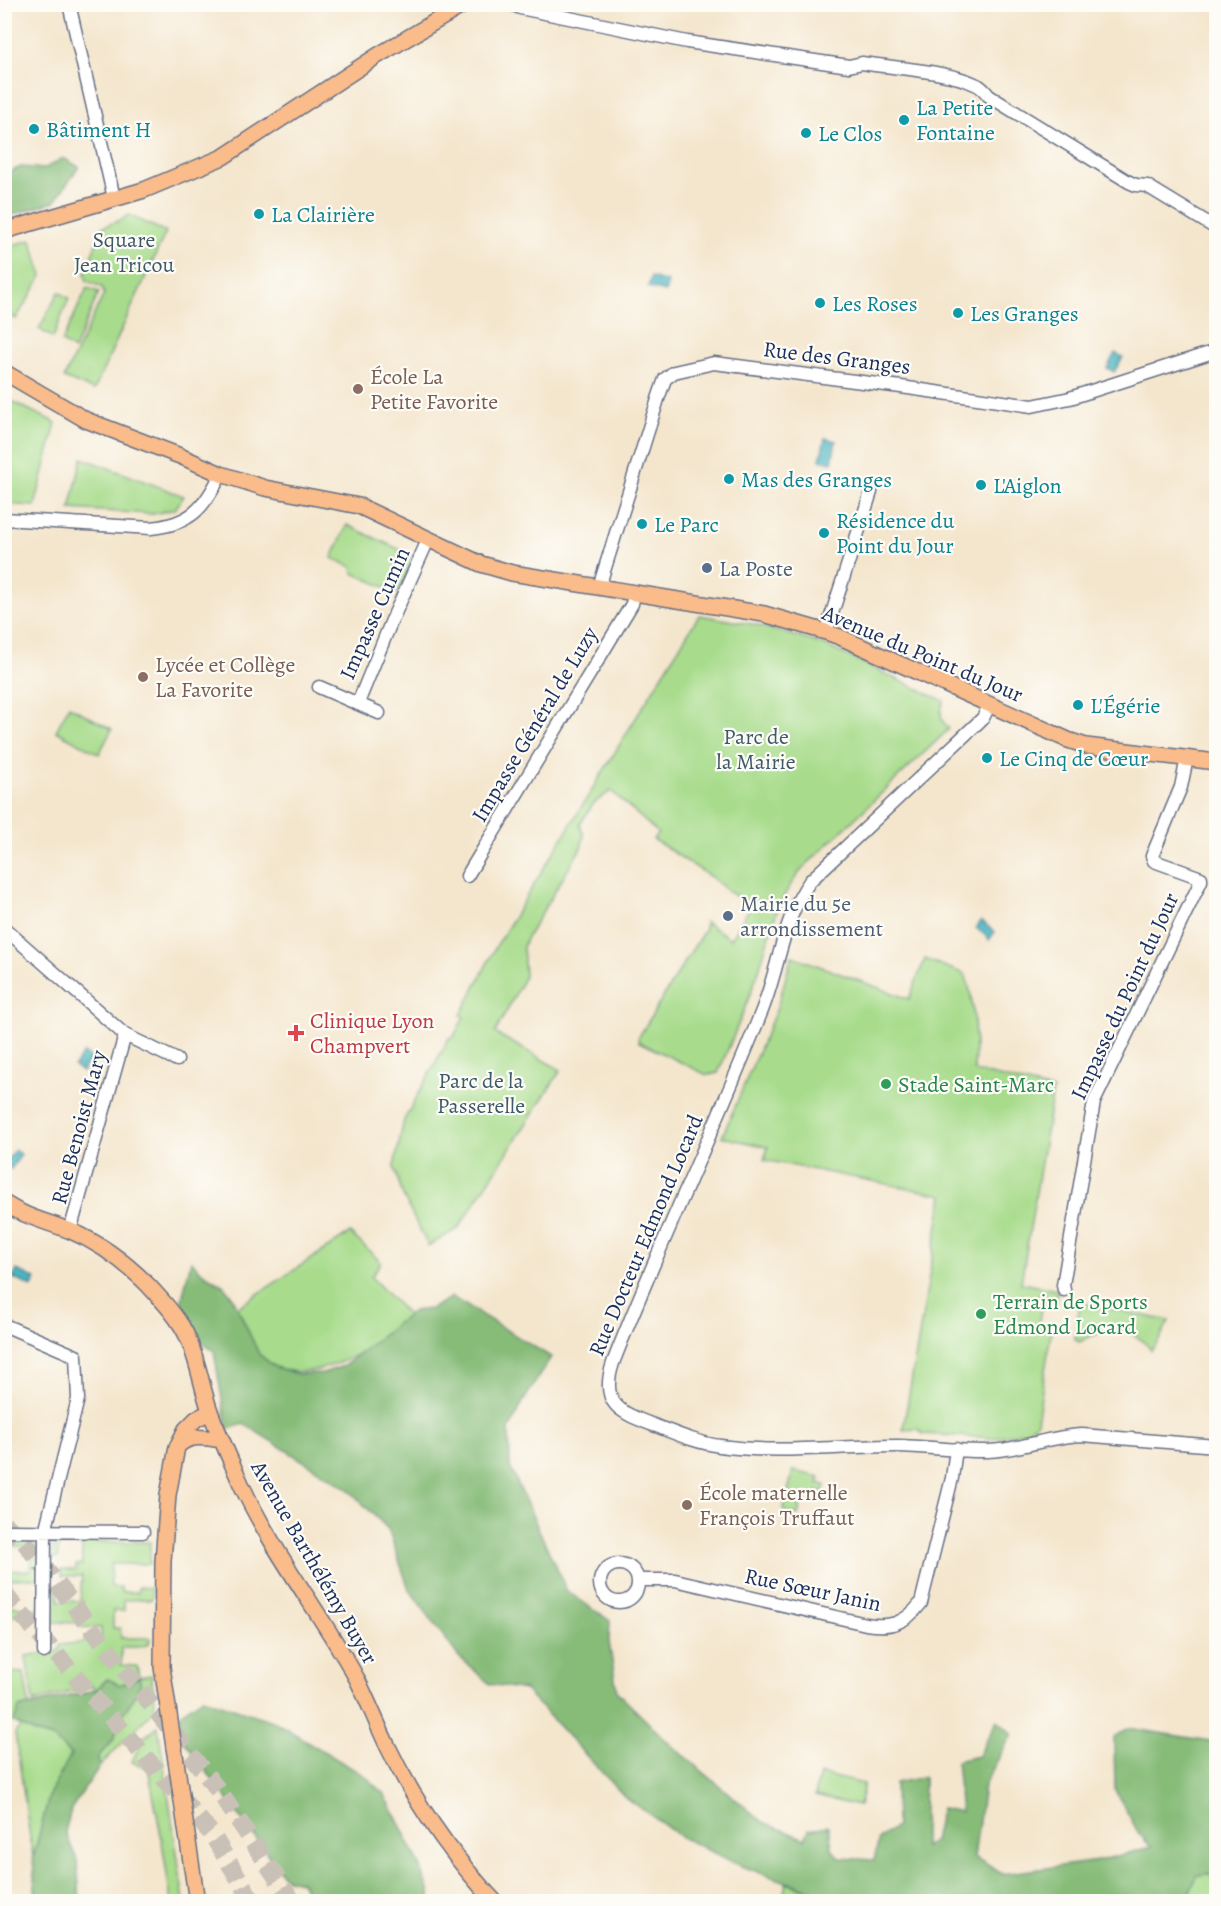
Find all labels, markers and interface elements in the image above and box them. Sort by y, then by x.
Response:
place label: La Petite Fontaine [916,93,995,148]
marker: La Petite Fontaine [897,113,911,127]
place label: Bâtiment H [46,115,151,145]
place label: Le Clos [818,119,882,149]
marker: Bâtiment H [27,122,41,136]
marker: Le Clos [799,126,813,140]
place label: La Clairière [271,200,375,230]
marker: La Clairière [252,207,266,221]
park label: Square Jean Tricou [74,225,174,280]
place label: Les Roses [832,289,918,319]
marker: Les Roses [813,296,827,310]
place label: Les Granges [970,299,1079,329]
marker: Les Granges [951,306,965,320]
street label: Rue des Granges [761,334,912,382]
place label: École La Petite Favorite [370,362,498,417]
marker: École La Petite Favorite [351,382,365,396]
place label: Mas des Granges [741,465,892,495]
place label: L'Aiglon [993,471,1062,501]
marker: Mas des Granges [722,472,736,486]
marker: L'Aiglon [974,478,988,492]
place label: Résidence du Point du Jour [836,506,954,561]
place label: Le Parc [654,510,719,540]
marker: Le Parc [635,517,649,531]
marker: Résidence du Point du Jour [817,526,831,540]
street label: Impasse Cumin [332,542,418,684]
place label: La Poste [719,554,793,584]
marker: La Poste [700,561,714,575]
street label: Avenue du Point du Jour [817,598,1028,710]
street label: Impasse Général de Luzy [465,621,605,828]
place label: Lycée et Collège La Favorite [155,650,295,705]
marker: Lycée et Collège La Favorite [136,670,150,684]
place label: L'Égérie [1090,691,1160,721]
marker: L'Égérie [1071,698,1085,712]
park label: Parc de la Mairie [716,722,796,777]
place label: Le Cinq de Cœur [999,744,1148,774]
marker: Le Cinq de Cœur [980,751,994,765]
street label: Impasse du Point du Jour [1064,888,1186,1105]
place label: Mairie du 5e arrondissement [740,889,883,944]
marker: Mairie du 5e arrondissement [721,909,735,923]
place label: Clinique Lyon Champvert [310,1006,434,1061]
marker: Clinique Lyon Champvert [287,1024,305,1042]
street label: Rue Benoist Mary [44,1047,114,1208]
park label: Parc de la Passerelle [437,1066,525,1121]
place label: Stade Saint-Marc [898,1070,1054,1100]
marker: Stade Saint-Marc [879,1077,893,1091]
street label: Rue Docteur Edmond Locard [581,1110,711,1361]
place label: Terrain de Sports Edmond Locard [993,1287,1148,1342]
marker: Terrain de Sports Edmond Locard [974,1307,988,1321]
street label: Avenue Barthélémy Buyer [243,1454,385,1670]
place label: École maternelle François Truffaut [699,1478,854,1533]
marker: École maternelle François Truffaut [680,1498,694,1512]
street label: Rue Sœur Janin [742,1561,884,1619]

